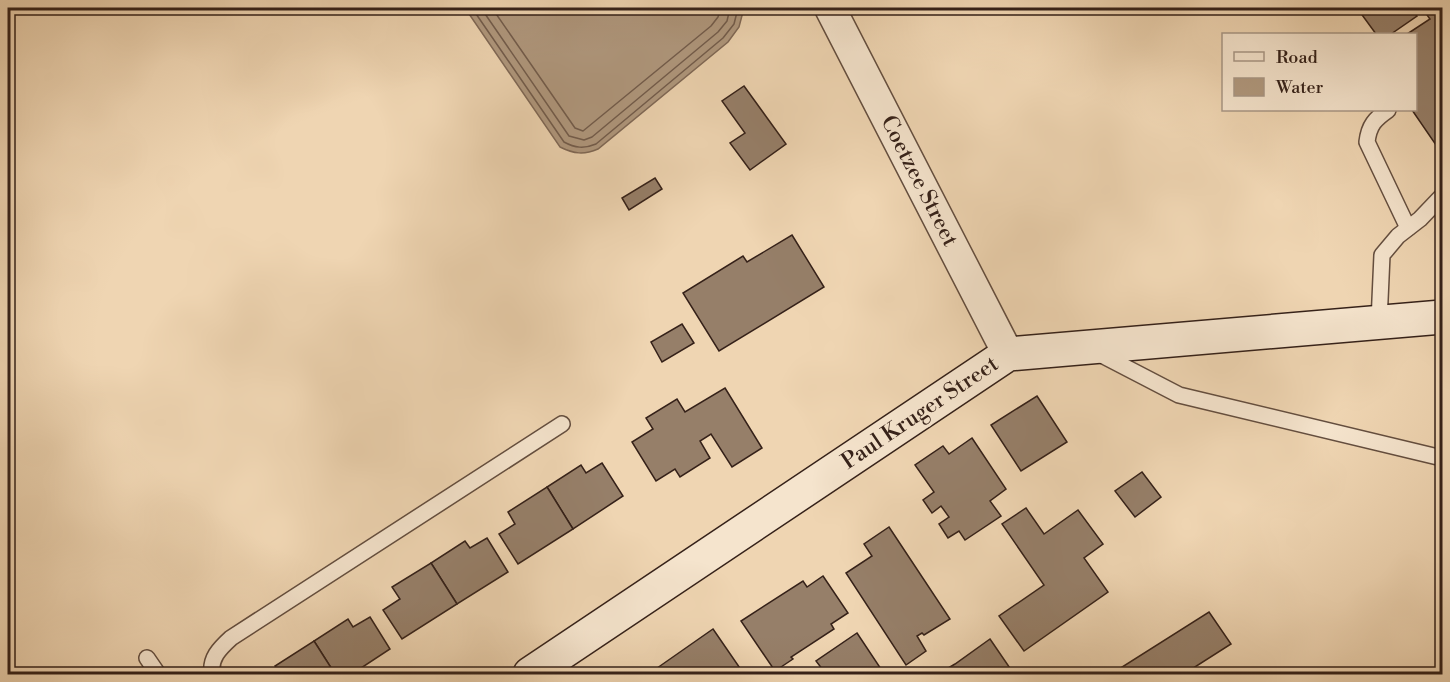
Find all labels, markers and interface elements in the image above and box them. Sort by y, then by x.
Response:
legend [1222,33,1417,111]
text: Road [1276,46,1319,69]
text: Water [1275,76,1324,99]
street label: Coetzee Street [874,111,964,251]
street label: Paul Kruger Street [836,350,1004,475]

